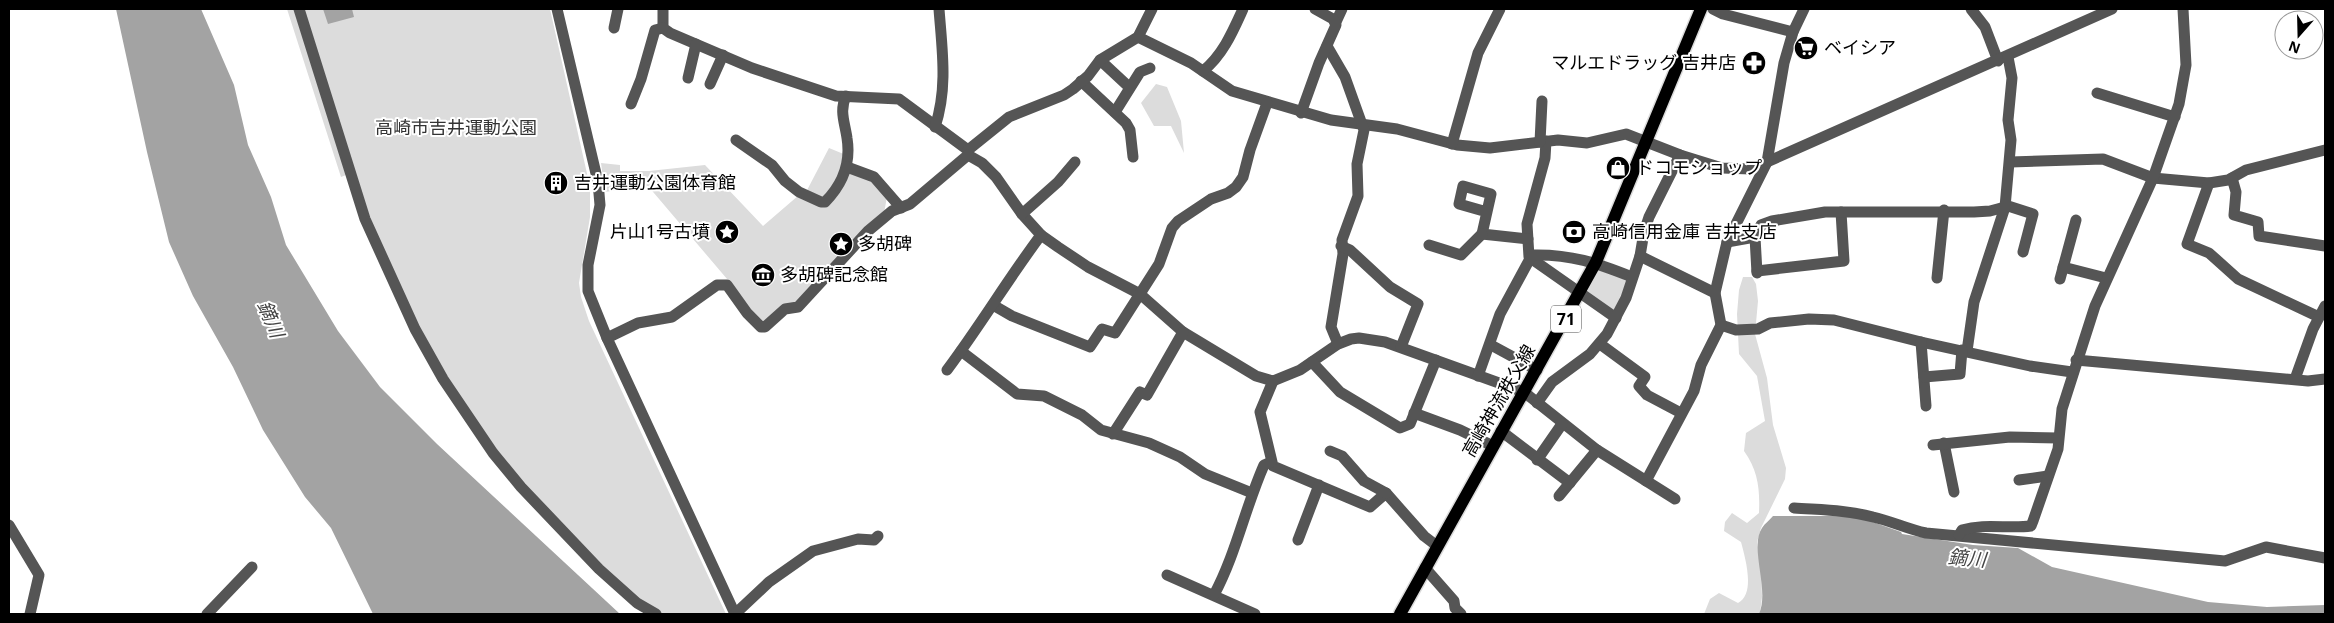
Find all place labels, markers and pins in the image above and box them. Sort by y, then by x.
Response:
supermarket icon: ベイシア [1793,35,1819,61]
place label: ベイシア [1824,35,1896,59]
place label: マルエドラッグ 吉井店 [1551,50,1736,74]
pharmacy icon: マルエドラッグ 吉井店 [1741,50,1767,76]
shop icon: ドコモショップ [1605,155,1631,181]
place label: ドコモショップ [1636,155,1762,179]
building icon: 吉井運動公園体育館 [543,170,569,196]
place label: 吉井運動公園体育館 [574,170,736,194]
place label: 片山1号古墳 [610,219,710,243]
place icon: 片山1号古墳 [714,219,740,245]
bank icon: 高崎信用金庫 吉井支店 [1561,219,1587,245]
place label: 高崎信用金庫 吉井支店 [1592,219,1777,243]
place icon: 多胡碑 [828,231,854,257]
place label: 多胡碑 [858,231,912,255]
museum icon: 多胡碑記念館 [750,262,776,288]
place label: 多胡碑記念館 [780,262,888,286]

